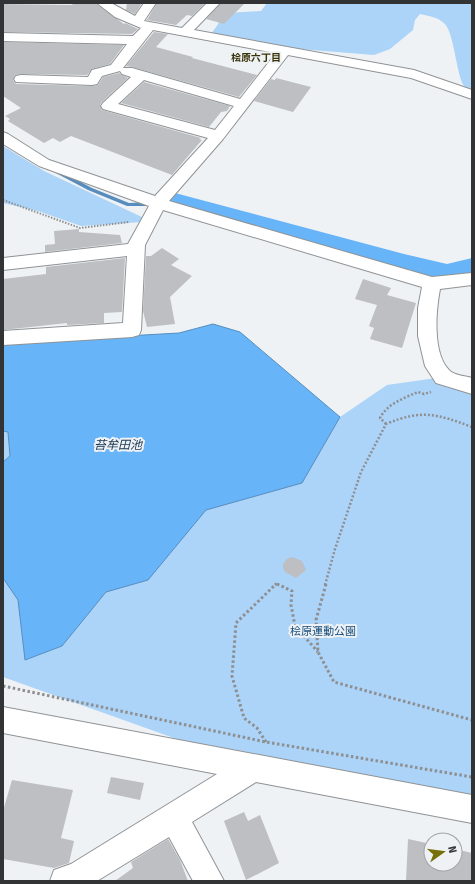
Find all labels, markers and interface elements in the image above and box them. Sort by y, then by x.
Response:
district label: 桧原六丁目 [231,52,281,64]
water label: 苔牟田池 [94,438,143,452]
park label: 桧原運動公園 [290,625,356,638]
north arrow [423,832,463,872]
text: N [445,845,459,854]

